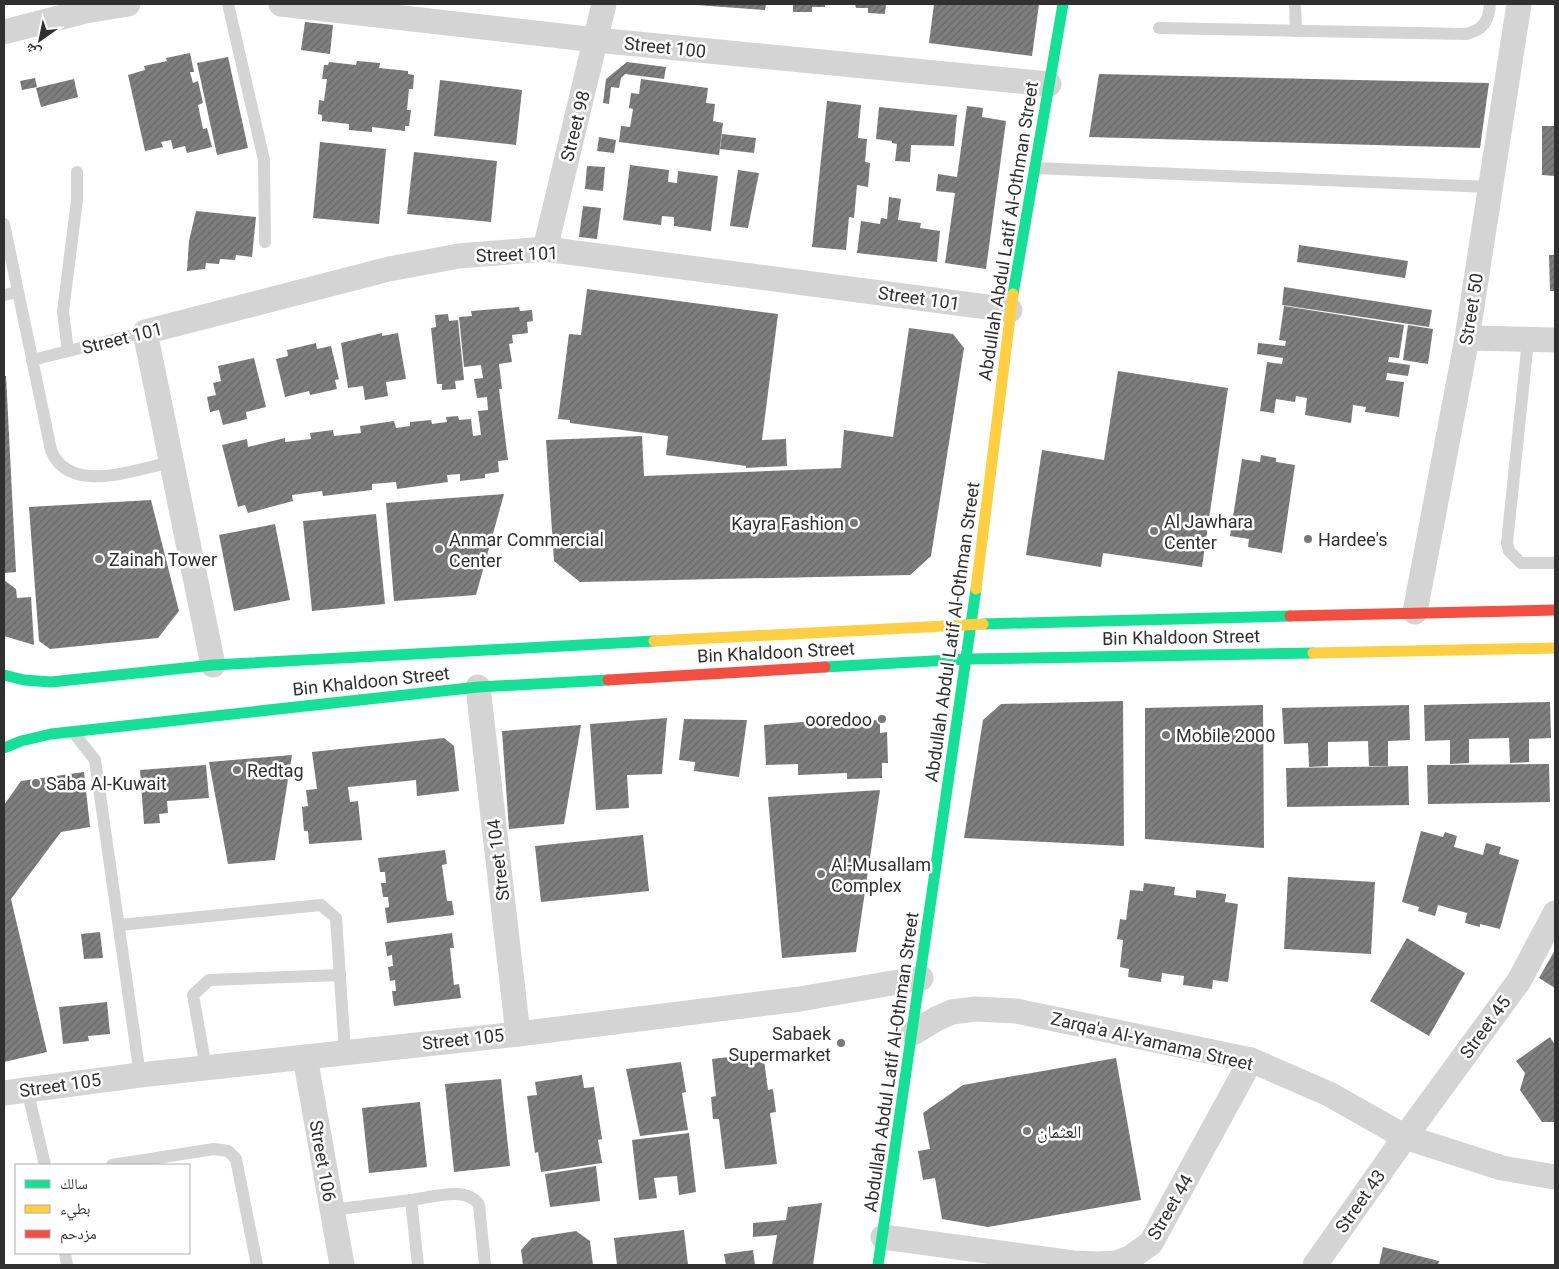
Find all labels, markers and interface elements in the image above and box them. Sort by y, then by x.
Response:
north arrow [15,15,65,65]
street label: Street 100 [623,32,707,62]
text: ش [22,39,44,62]
street label: Abdullah Abdul Latif Al-Othman Street [974,80,1042,382]
street label: Street 98 [556,88,594,164]
street label: Street 101 [476,242,558,266]
street label: Street 50 [1455,272,1487,346]
street label: Street 101 [877,282,961,314]
street label: Street 101 [80,318,164,358]
street label: Abdullah Abdul Latif Al-Othman Street [921,480,983,783]
place label: Al Jawhara Center [1164,511,1253,553]
place label: Kayra Fashion [731,513,844,534]
marker: Kayra Fashion [848,517,860,529]
marker: Al Jawhara Center [1148,525,1160,537]
place label: Anmar Commercial Center [449,529,604,571]
place label: Hardee's [1318,529,1387,550]
marker: Hardee's [1302,533,1314,545]
marker: Anmar Commercial Center [433,543,445,555]
place label: Zainah Tower [109,549,217,570]
marker: Zainah Tower [93,553,105,565]
street label: Bin Khaldoon Street [1102,625,1260,649]
street label: Bin Khaldoon Street [697,637,856,667]
street label: Bin Khaldoon Street [291,662,451,700]
place label: ooredoo [805,709,872,730]
marker: ooredoo [876,713,888,725]
place label: Mobile 2000 [1176,725,1275,746]
marker: Mobile 2000 [1160,729,1172,741]
place label: Redtag [247,760,304,781]
marker: Redtag [231,764,243,776]
place label: Saba Al-Kuwait [46,773,167,794]
marker: Saba Al-Kuwait [30,777,42,789]
street label: Street 104 [483,818,513,902]
place label: Al-Musallam Complex [831,854,931,896]
marker: Al-Musallam Complex [815,868,827,880]
street label: Abdullah Abdul Latif Al-Othman Street [860,910,922,1213]
street label: Street 45 [1455,992,1515,1062]
street label: Zarqa'a Al-Yamama Street [1049,1007,1255,1075]
place label: Sabaek Supermarket [729,1023,832,1065]
street label: Street 105 [421,1024,505,1054]
marker: Sabaek Supermarket [835,1037,847,1049]
street label: Street 105 [18,1069,102,1101]
street label: Street 106 [306,1119,340,1203]
place label: العثمان [1037,1121,1082,1143]
marker: العثمان [1021,1125,1033,1137]
legend [15,1164,190,1254]
street label: Street 43 [1331,1165,1389,1237]
street label: Street 44 [1143,1170,1197,1244]
text: سالك [60,1175,88,1193]
text: بطيء [60,1200,90,1221]
text: مزدحم [60,1225,97,1244]

